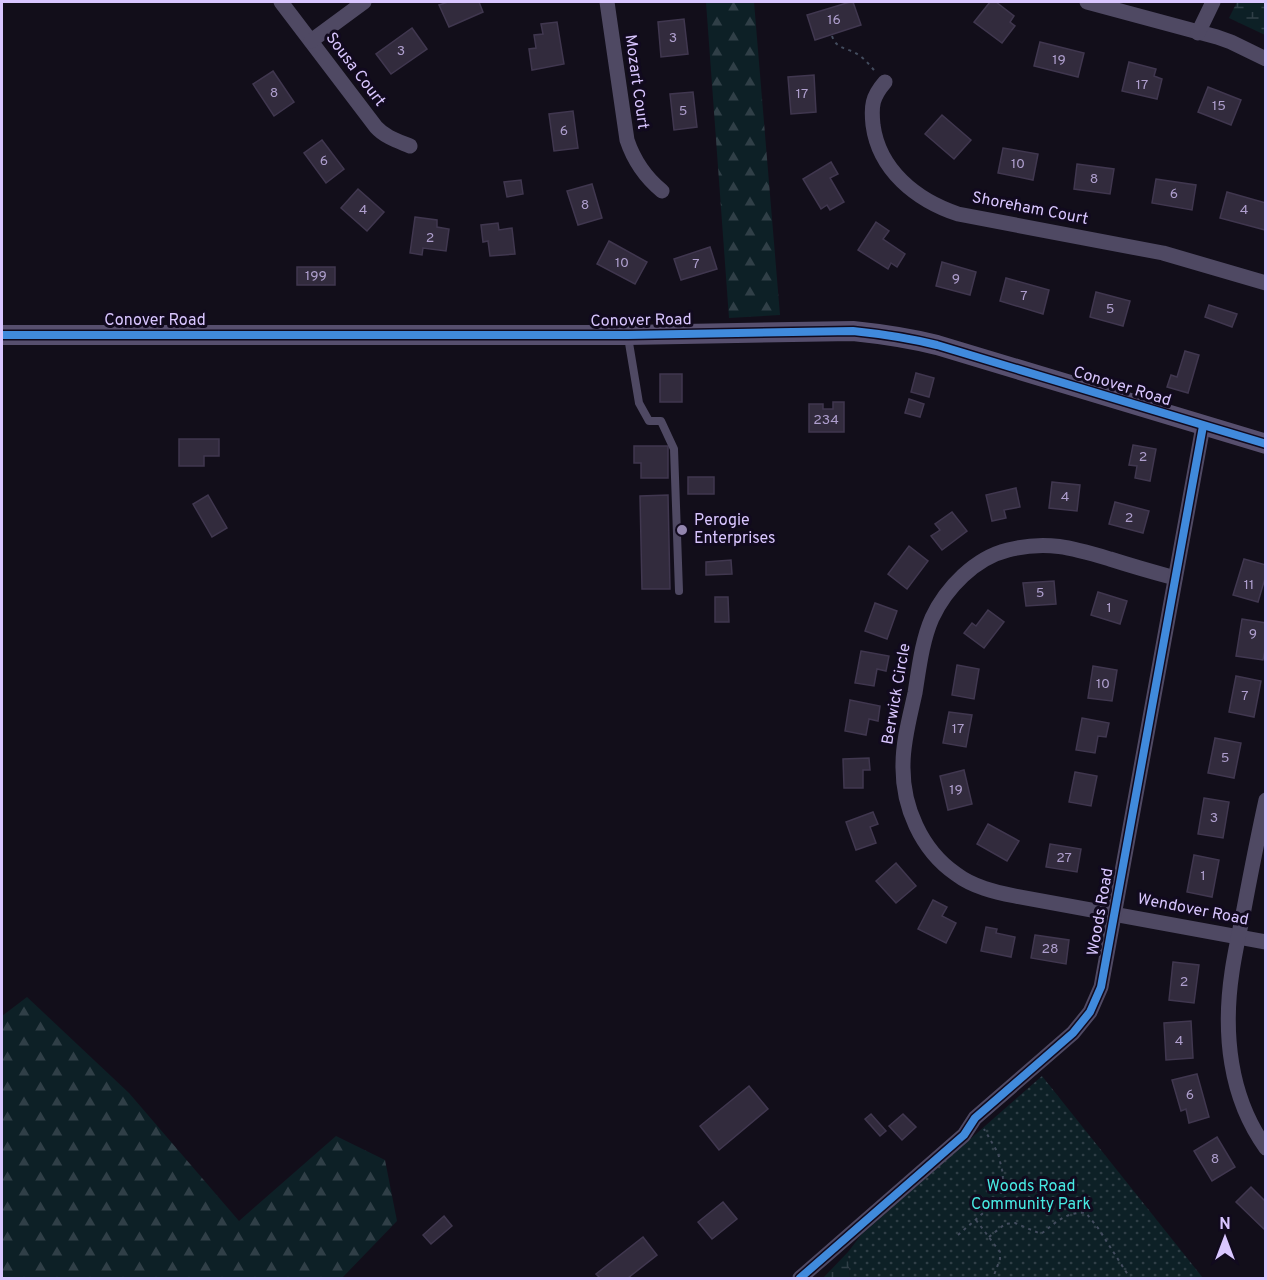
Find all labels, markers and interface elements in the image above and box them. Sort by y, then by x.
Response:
house number: 16 [827,12,841,29]
street label: Sousa Court [321,29,389,111]
house number: 3 [669,30,677,47]
street label: Mozart Court [619,33,653,131]
house number: 3 [397,43,405,60]
house number: 19 [1052,52,1066,69]
house number: 17 [1136,77,1148,94]
house number: 8 [270,85,278,102]
house number: 17 [796,86,808,103]
house number: 15 [1212,98,1226,115]
house number: 5 [679,103,687,120]
house number: 6 [560,123,568,140]
house number: 6 [320,153,328,170]
house number: 10 [1011,156,1025,173]
house number: 8 [1090,171,1098,188]
house number: 6 [1170,186,1178,203]
street label: Shoreham Court [970,188,1090,230]
house number: 8 [581,197,589,214]
house number: 4 [359,202,367,219]
house number: 4 [1240,202,1248,219]
house number: 2 [426,230,434,247]
house number: 10 [615,255,629,272]
house number: 7 [692,256,700,273]
house number: 199 [305,268,327,285]
house number: 9 [952,271,960,288]
house number: 7 [1020,288,1028,305]
house number: 5 [1106,301,1114,318]
street label: Conover Road [590,310,692,332]
street label: Conover Road [104,311,206,331]
street label: Conover Road [1071,363,1173,411]
house number: 234 [813,412,839,429]
house number: 2 [1139,449,1147,466]
house number: 4 [1061,489,1069,506]
house number: 2 [1125,510,1133,527]
place label: Perogie Enterprises [694,511,776,549]
marker: Perogie Enterprises [675,523,689,537]
house number: 11 [1244,577,1254,594]
house number: 5 [1036,585,1044,602]
house number: 1 [1106,600,1112,617]
house number: 9 [1249,626,1257,643]
street label: Berwick Circle [878,642,916,746]
house number: 10 [1096,676,1110,693]
house number: 7 [1241,688,1249,705]
house number: 17 [952,721,964,738]
house number: 5 [1221,750,1229,767]
house number: 19 [949,782,963,799]
house number: 3 [1210,810,1218,827]
house number: 27 [1056,850,1072,867]
street label: Woods Road [1083,867,1119,957]
house number: 1 [1200,868,1206,885]
street label: Wendover Road [1136,889,1250,931]
house number: 28 [1041,941,1059,958]
house number: 2 [1180,974,1188,991]
house number: 4 [1175,1033,1183,1050]
house number: 6 [1186,1087,1194,1104]
house number: 8 [1211,1151,1219,1168]
park label: Woods Road Community Park [971,1177,1091,1215]
north arrow [1195,1208,1255,1268]
text: N [1219,1215,1231,1235]

